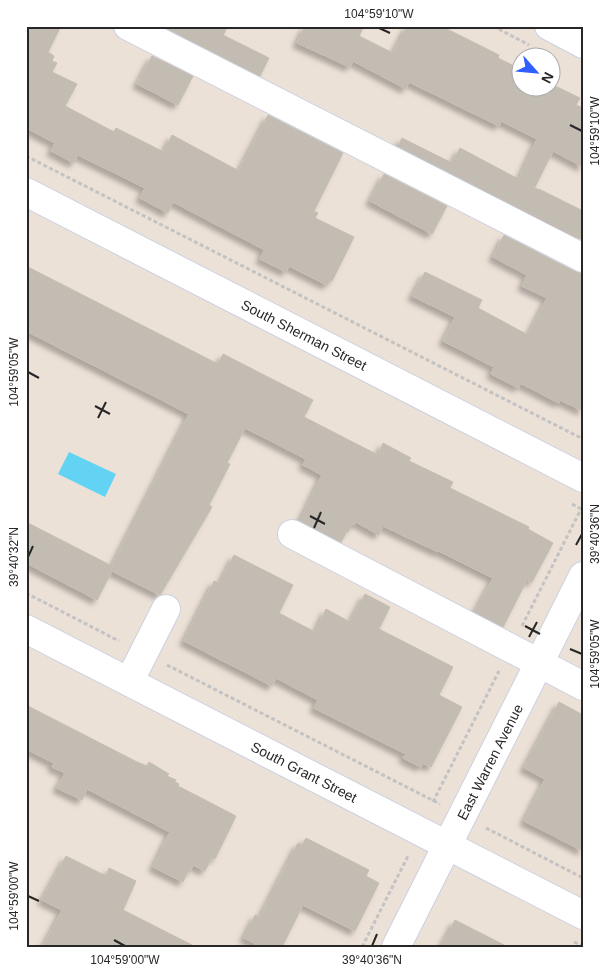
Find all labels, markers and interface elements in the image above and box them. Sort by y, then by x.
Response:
text: 104°59'10"W [344,7,414,21]
north arrow [512,48,562,98]
text: N [538,70,557,86]
text: 104°59'10"W [588,96,602,166]
street label: South Sherman Street [239,296,369,374]
text: 104°59'05"W [7,337,21,407]
text: 39°40'36"N [588,504,602,564]
text: 39°40'32"N [7,527,21,587]
text: 104°59'05"W [588,619,602,689]
street label: East Warren Avenue [454,701,526,822]
street label: South Grant Street [248,738,360,806]
text: 104°59'00"W [7,861,21,931]
text: 104°59'00"W [90,953,160,967]
text: 39°40'36"N [342,953,402,967]

